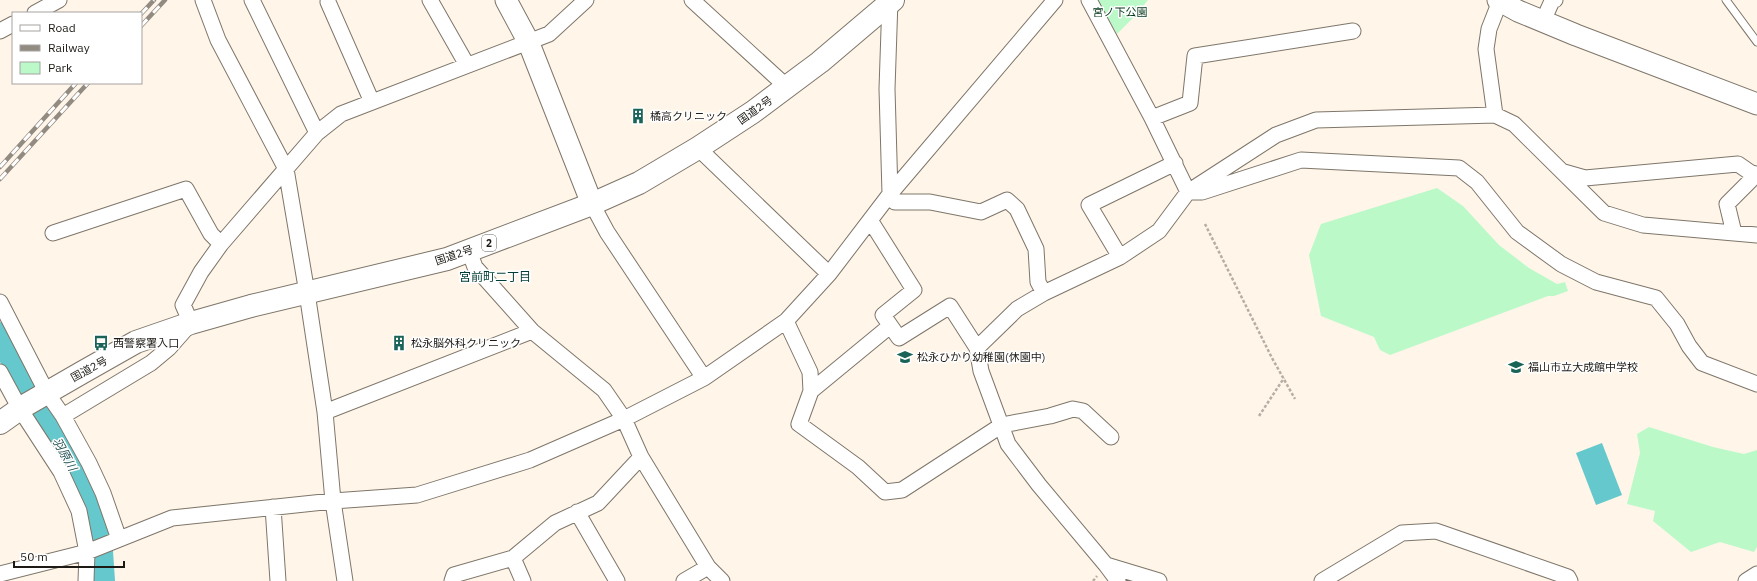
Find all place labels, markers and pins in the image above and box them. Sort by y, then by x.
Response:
building icon: 橘高クリニック [629,107,647,125]
place label: 橘高クリニック [650,109,727,123]
bus stop icon: 西警察署入口 [92,334,110,352]
building icon: 松永脳外科クリニック [390,334,408,352]
place label: 西警察署入口 [113,336,179,350]
place label: 松永脳外科クリニック [411,336,521,350]
school or university icon: 松永ひかり幼稚園(休園中) [896,348,914,366]
place label: 松永ひかり幼稚園(休園中) [917,350,1045,364]
school or university icon: 福山市立大成館中学校 [1507,358,1525,376]
place label: 福山市立大成館中学校 [1528,360,1638,374]

